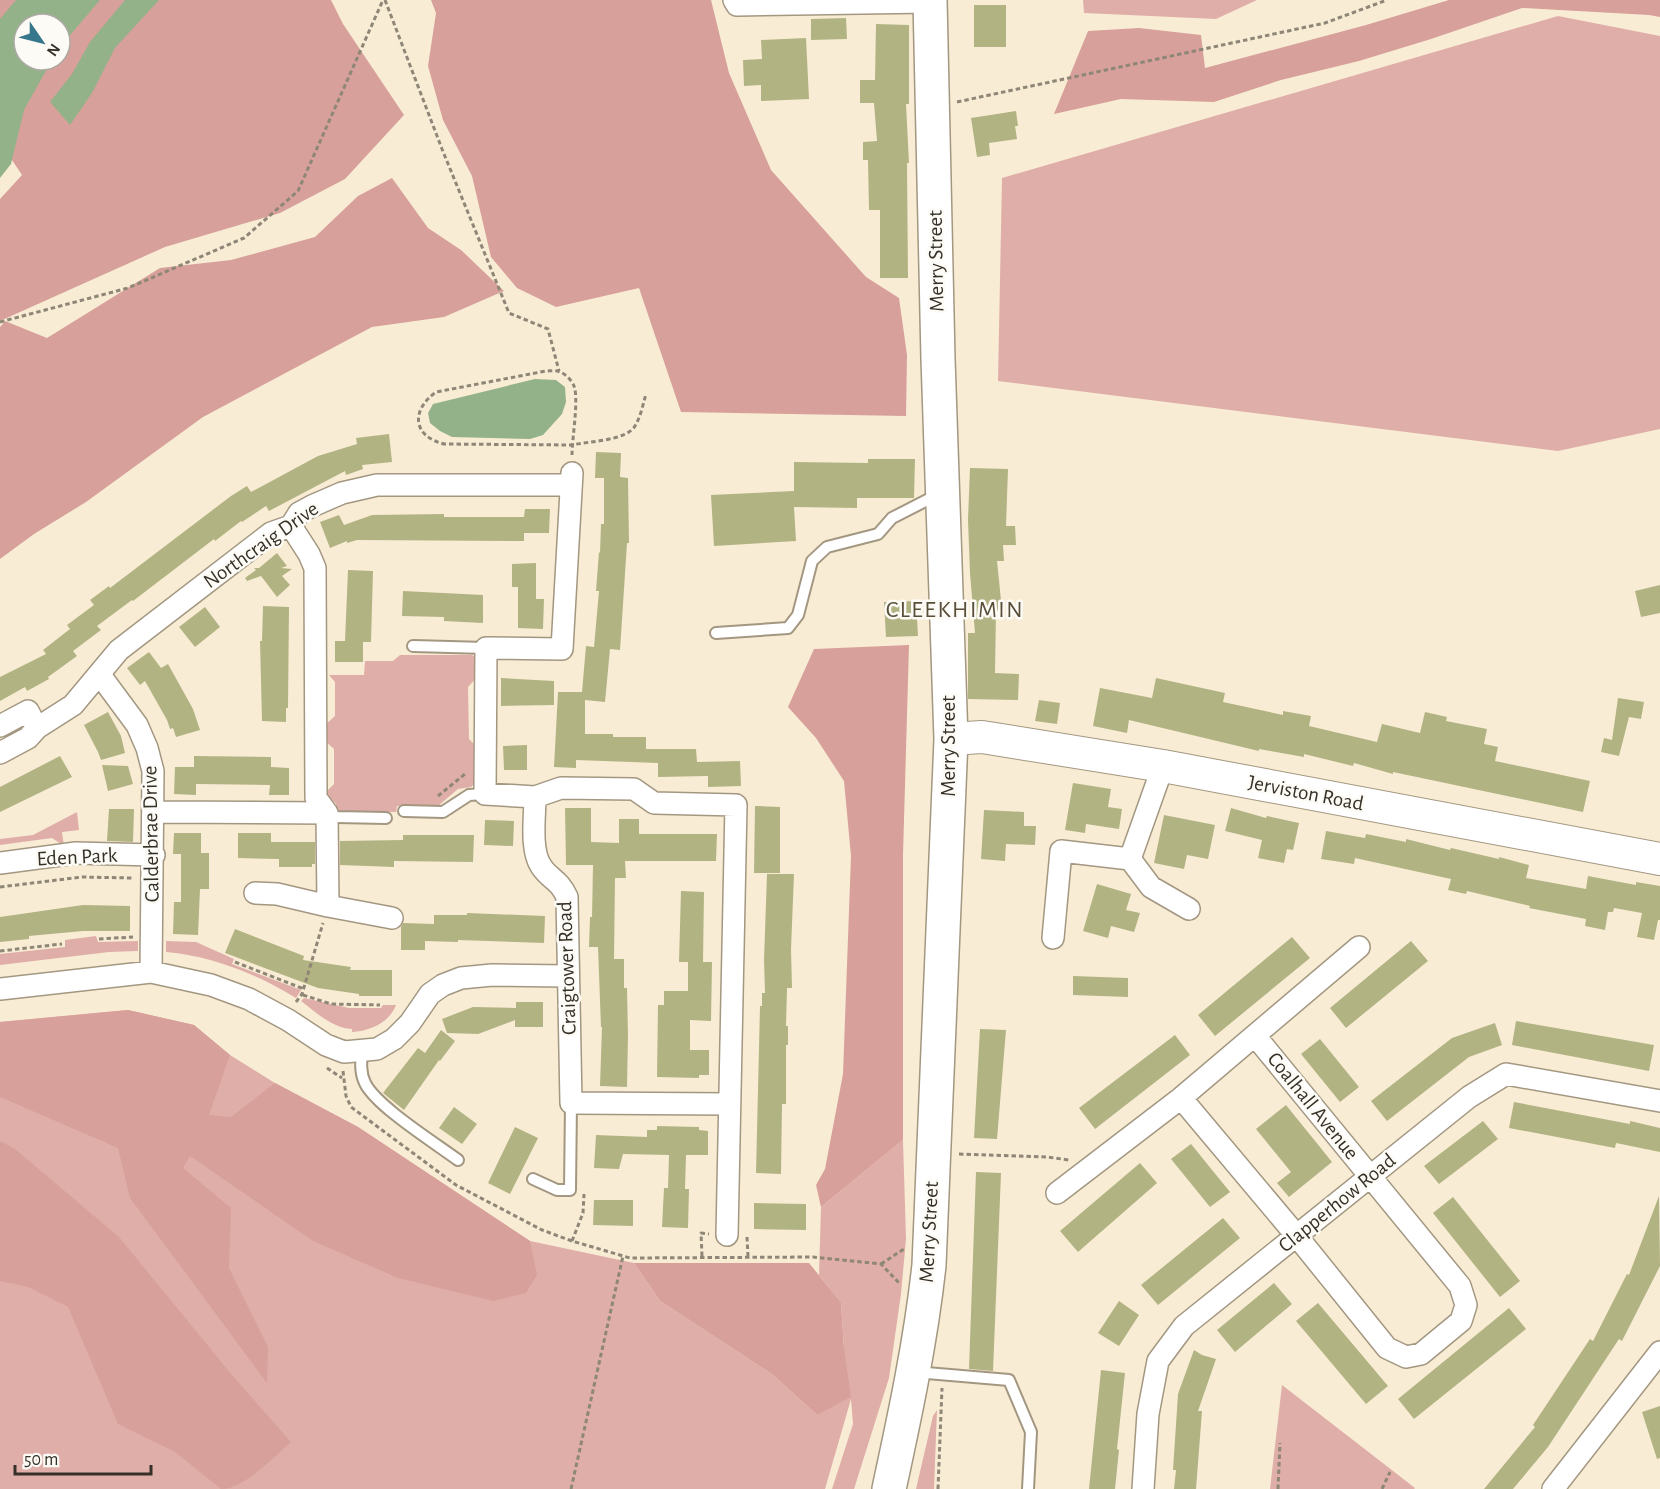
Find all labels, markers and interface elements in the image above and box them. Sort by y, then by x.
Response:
north arrow [12,12,72,72]
text: N [44,41,63,59]
street label: Merry Street [925,210,947,312]
street label: Northcraig Drive [200,498,322,592]
district label: CLEEKHIMIN [886,598,1024,622]
street label: Merry Street [938,695,959,797]
street label: Calderbrae Drive [139,765,163,903]
street label: Jerviston Road [1247,772,1366,815]
street label: Eden Park [36,844,118,870]
street label: Craigtower Road [554,901,580,1035]
street label: Coalhall Avenue [1263,1048,1363,1164]
street label: Clapperhow Road [1274,1149,1400,1256]
street label: Merry Street [916,1180,942,1283]
scale bar [15,1438,152,1476]
text: 50 m [24,1451,58,1469]

